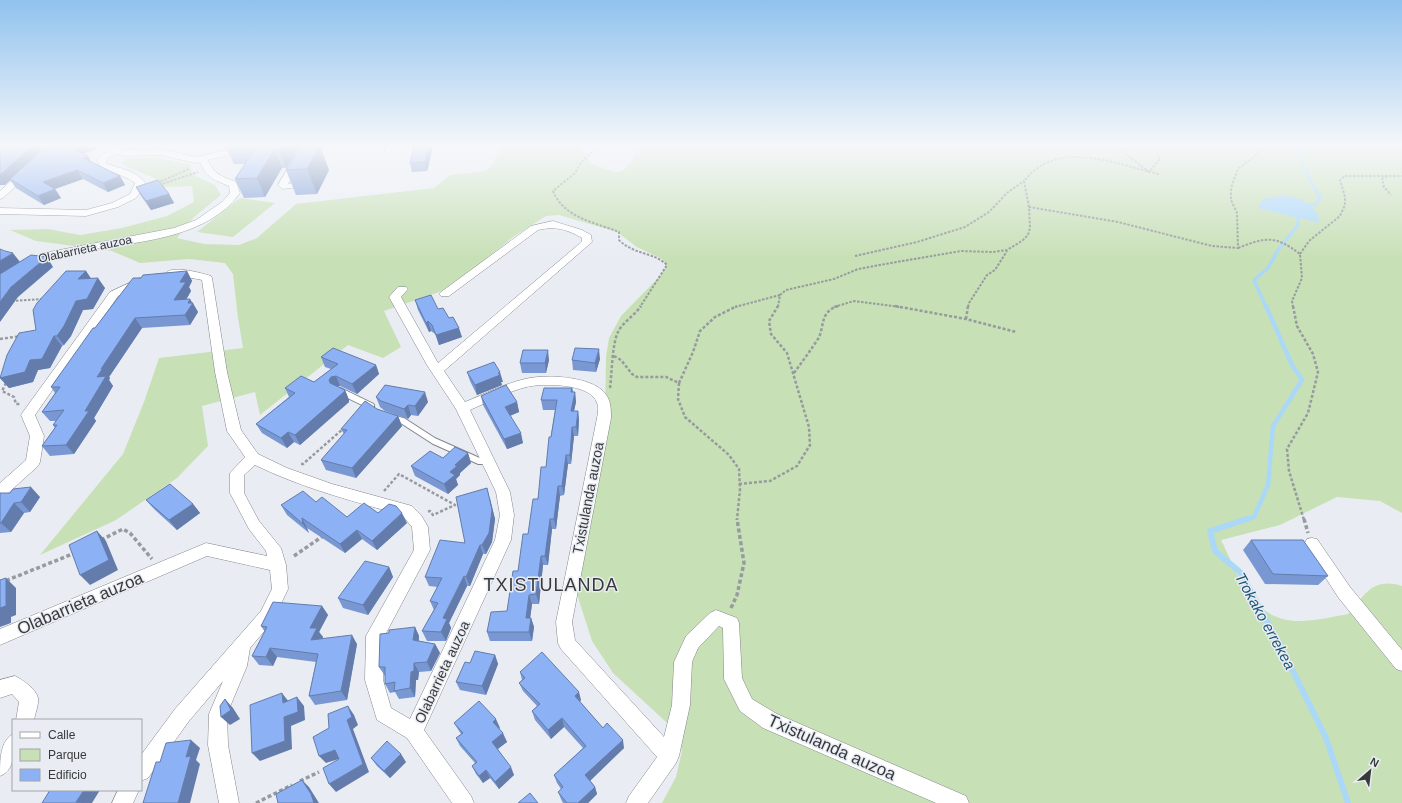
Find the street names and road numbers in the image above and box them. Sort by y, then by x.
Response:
street label: Olabarrieta auzoa [37,232,133,266]
street label: Txistulanda auzoa [569,441,607,555]
street label: Olabarrieta auzoa [14,568,147,639]
street label: Olabarrieta auzoa [411,618,473,726]
street label: Txistulanda auzoa [765,711,899,784]

